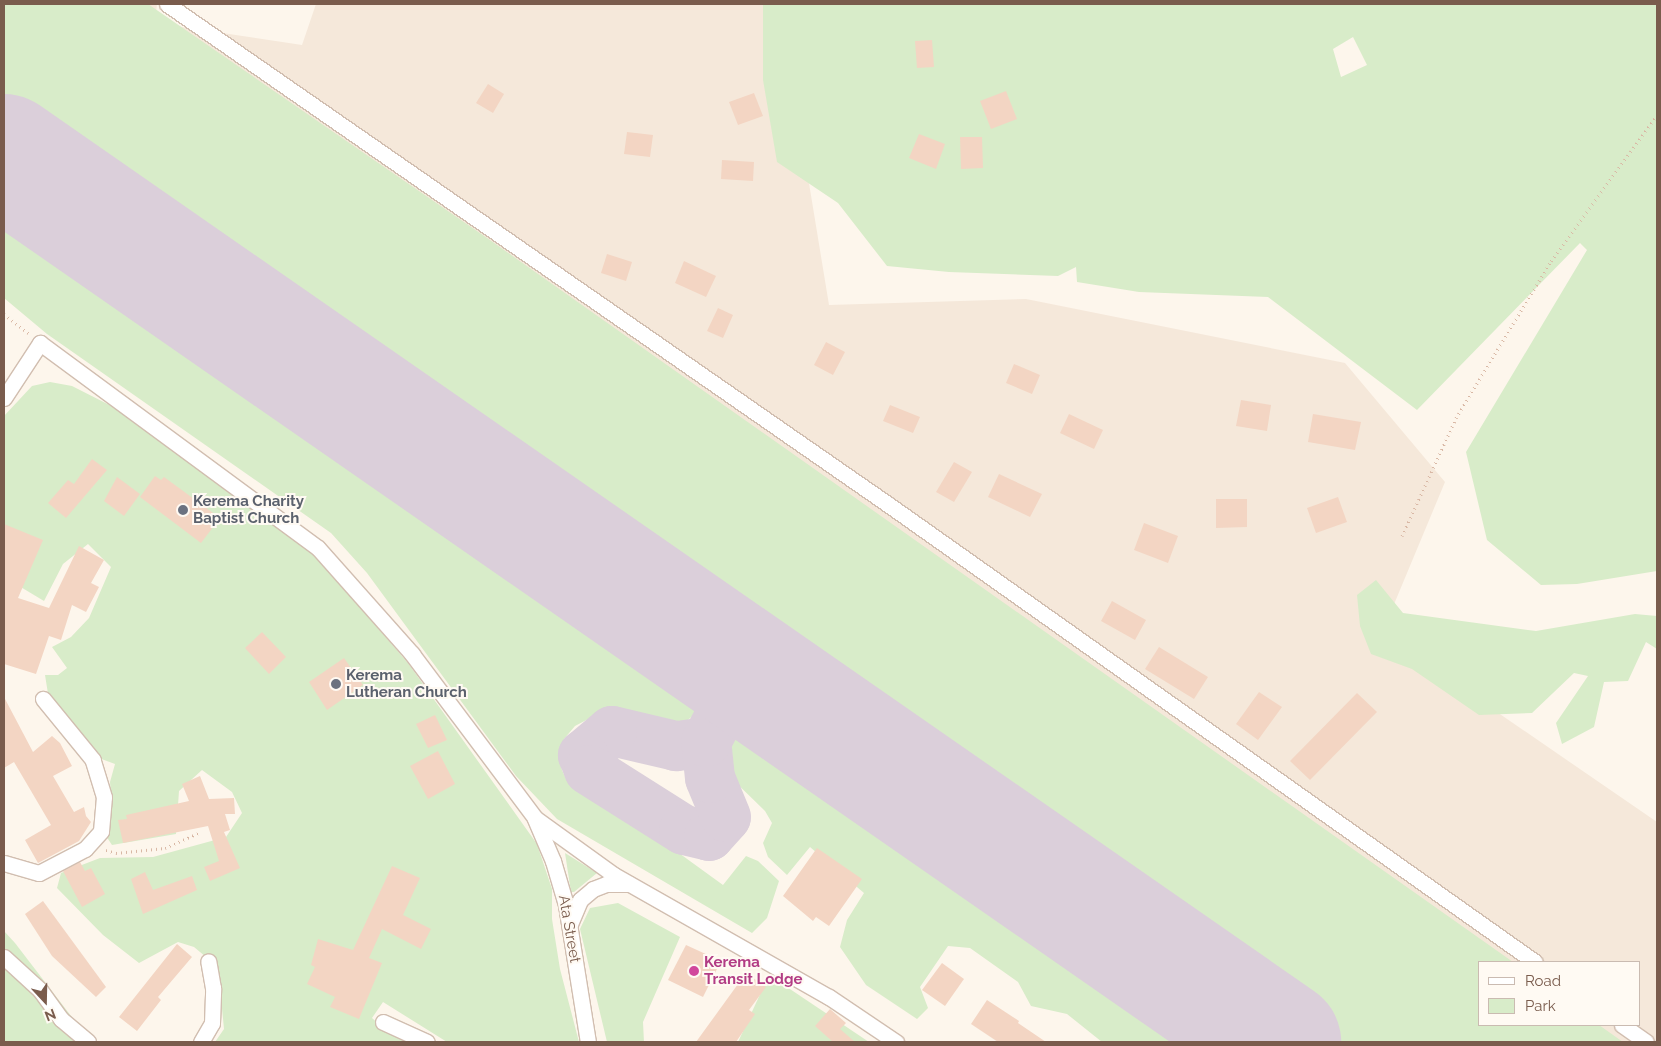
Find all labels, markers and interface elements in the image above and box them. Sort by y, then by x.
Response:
place label: Kerema Charity Baptist Church [193,492,304,527]
marker: Kerema Charity Baptist Church [177,504,189,516]
place label: Kerema Lutheran Church [346,666,467,701]
marker: Kerema Lutheran Church [330,678,342,690]
street label: Ata Street [554,894,584,964]
place label: Kerema Transit Lodge [704,953,803,988]
legend [1478,961,1641,1026]
marker: Kerema Transit Lodge [688,965,700,977]
text: Road [1525,972,1561,990]
north arrow [20,976,70,1026]
text: Park [1525,997,1556,1015]
text: N [43,1006,58,1024]

